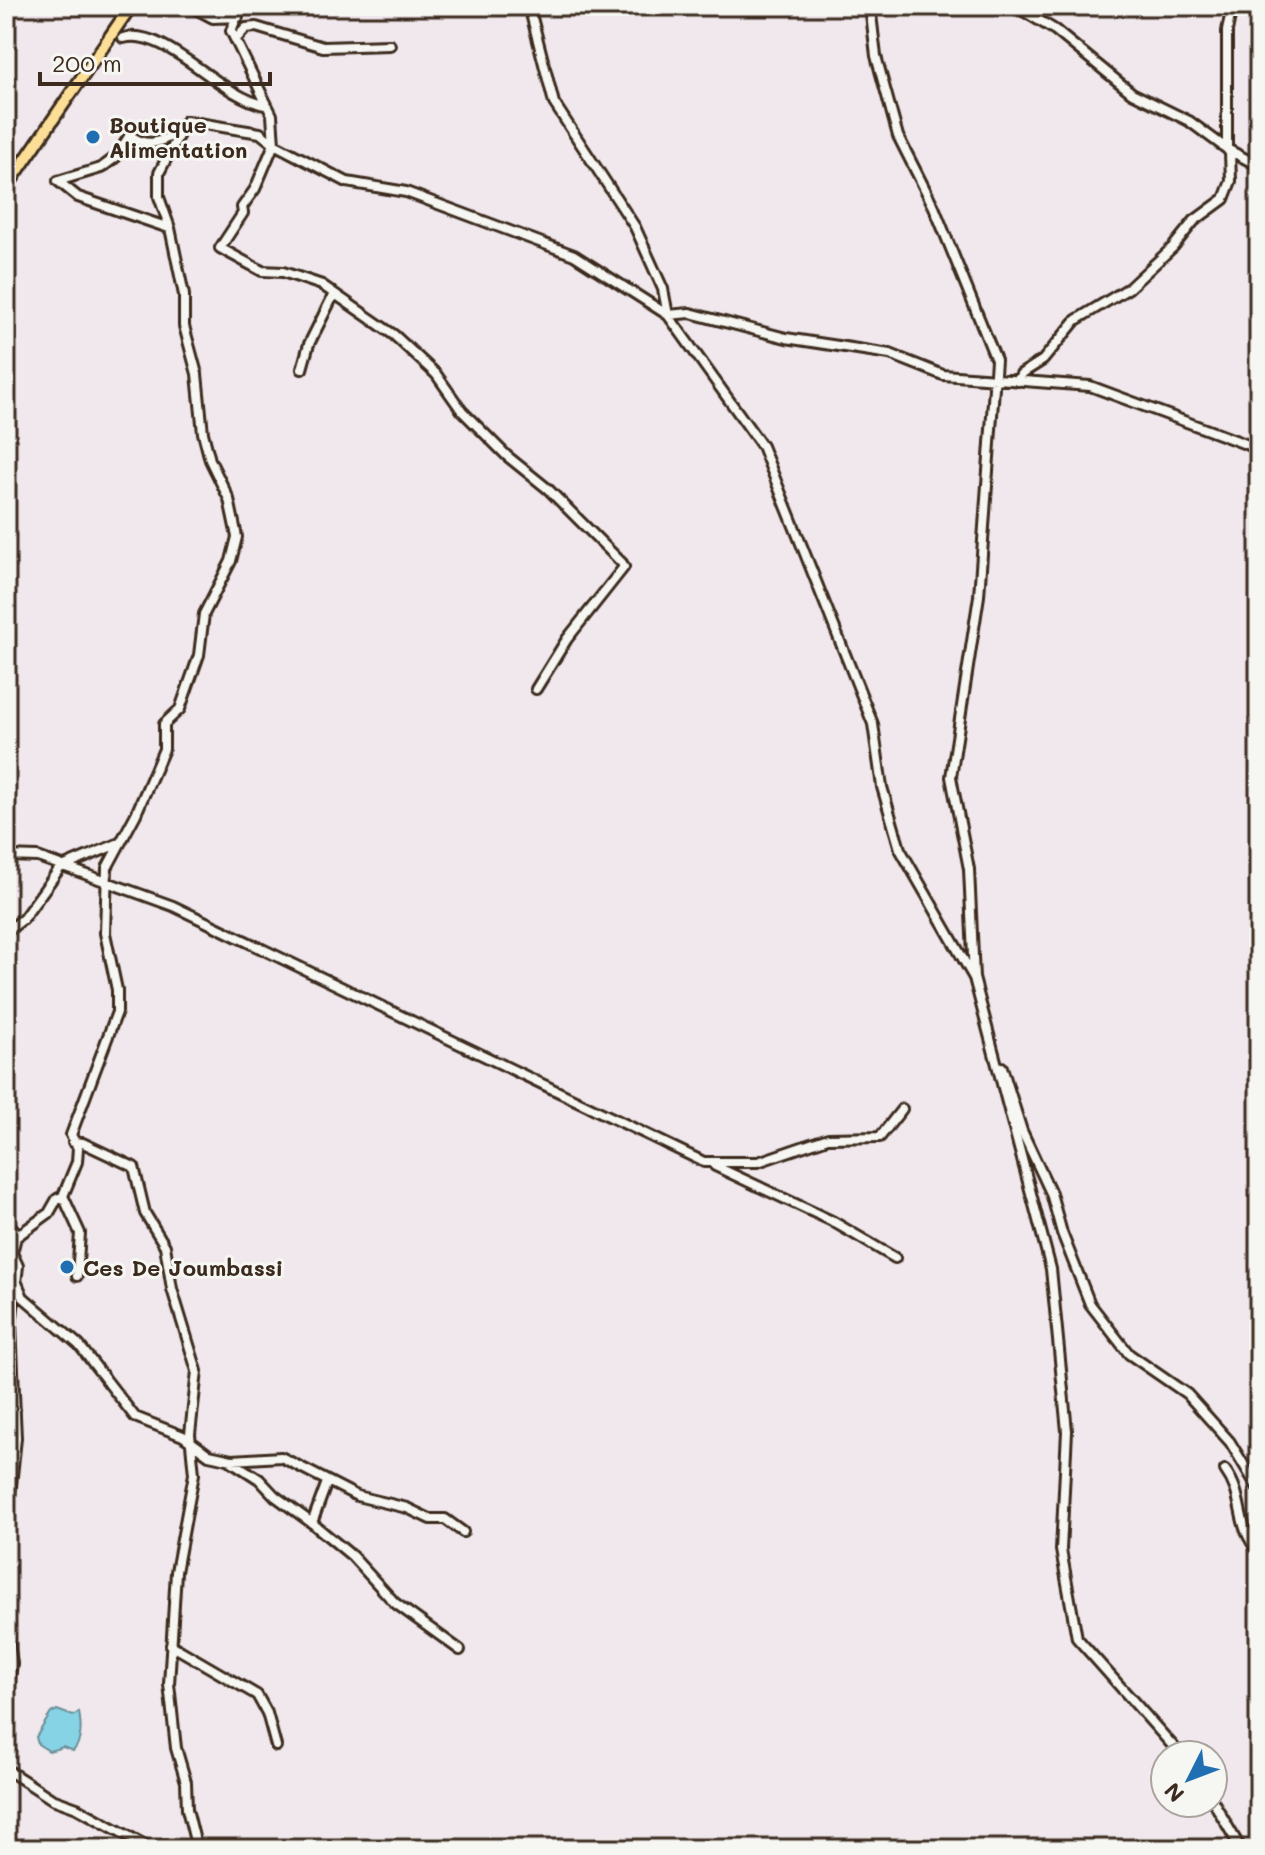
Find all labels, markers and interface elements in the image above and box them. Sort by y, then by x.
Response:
scale bar [40,36,270,86]
text: 200 m [52,47,122,78]
place label: Boutique Alimentation [109,110,247,164]
marker: Boutique Alimentation [84,128,102,146]
place label: Ces De Joumbassi [83,1253,283,1282]
marker: Ces De Joumbassi [58,1258,76,1276]
north arrow [1149,1739,1229,1819]
text: N [1157,1777,1190,1809]

